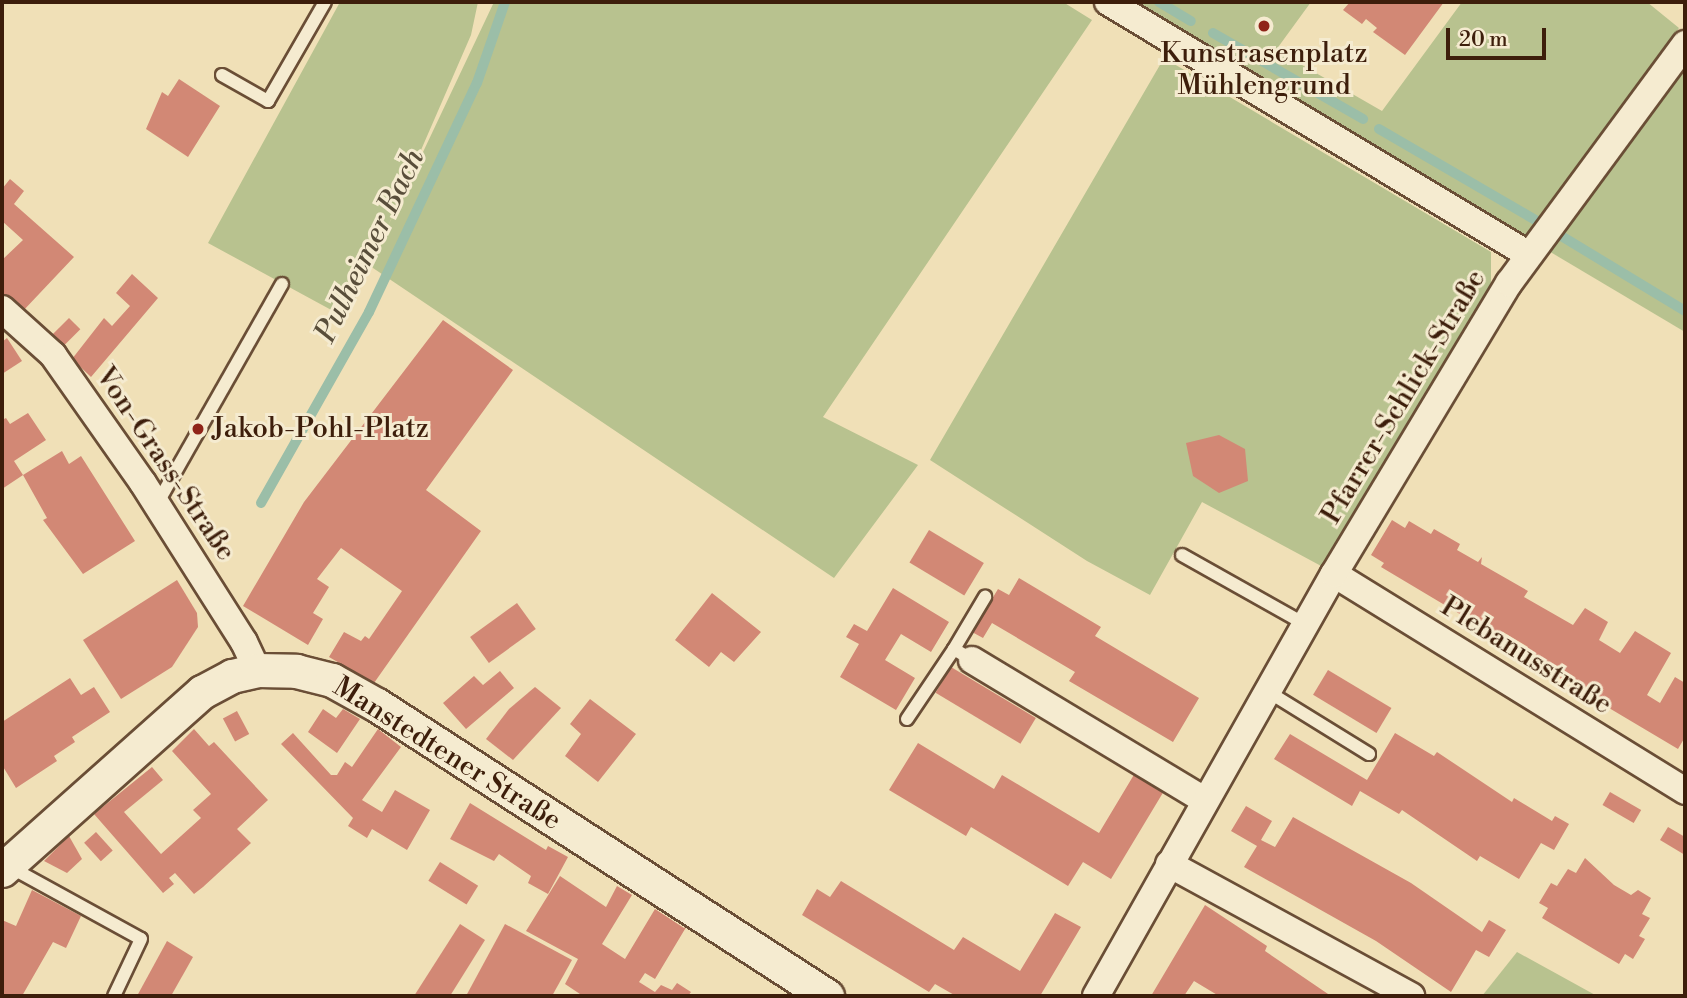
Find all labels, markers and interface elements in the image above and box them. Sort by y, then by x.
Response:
scale bar [1449,14,1549,58]
marker: Kunstrasenplatz Mühlengrund [1256,18,1272,34]
text: 20 m [1459,27,1508,53]
place label: Kunstrasenplatz Mühlengrund [1160,37,1368,103]
water label: Pulheimer Bach [308,144,432,348]
street label: Pfarrer-Schlick-Straße [1315,264,1493,530]
street label: Von-Grass-Straße [88,361,242,567]
place label: Jakob-Pohl-Platz [212,412,429,446]
marker: Jakob-Pohl-Platz [190,421,206,437]
street label: Plebanusstraße [1434,590,1618,722]
street label: Manstedtener Straße [327,670,567,838]

